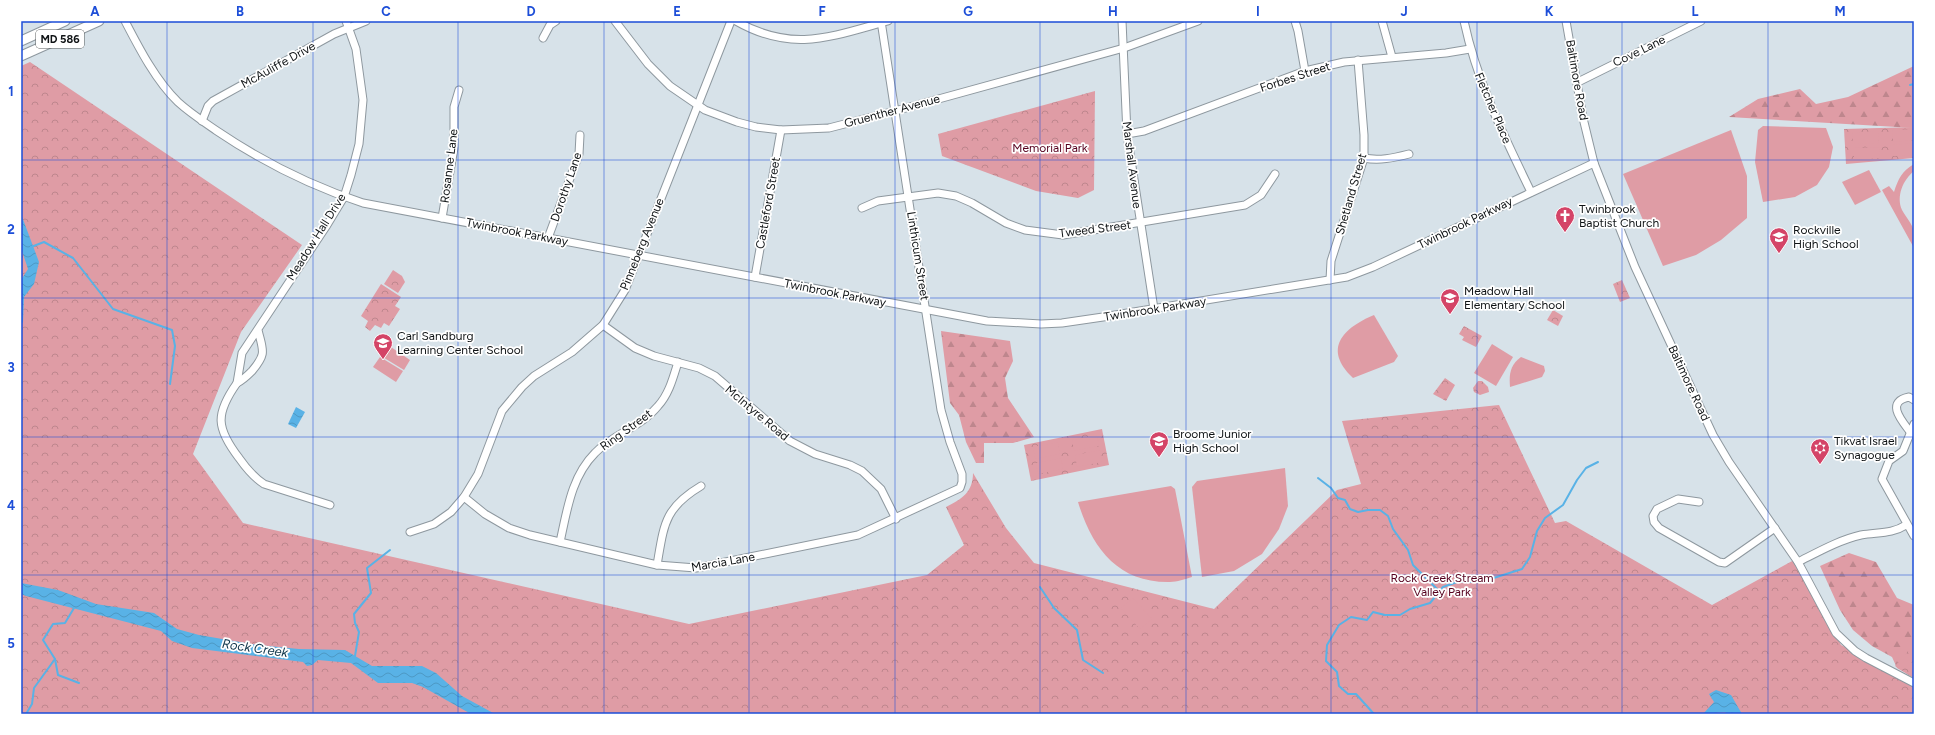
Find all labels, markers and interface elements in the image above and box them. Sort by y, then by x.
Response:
text: A [90,4,100,19]
text: B [236,4,244,19]
text: C [381,4,391,19]
text: D [526,4,536,19]
text: E [673,4,681,19]
text: F [818,4,826,19]
text: G [963,4,973,19]
text: H [1108,4,1118,19]
text: I [1256,4,1260,19]
text: J [1400,4,1408,19]
text: K [1545,4,1554,19]
text: L [1692,4,1699,19]
text: M [1834,4,1846,19]
road number: MD 586 [36,30,84,48]
street label: Cove Lane [1610,32,1668,70]
street label: McAuliffe Drive [238,39,318,91]
street label: Baltimore Road [1563,39,1591,121]
street label: Forbes Street [1258,59,1332,95]
street label: Fletcher Place [1472,70,1514,146]
text: 1 [8,84,14,99]
street label: Gruenther Avenue [843,91,942,131]
street label: Marshall Avenue [1120,121,1144,210]
street label: Rosanne Lane [438,128,461,204]
park label: Memorial Park [1012,141,1088,155]
street label: Dorothy Lane [548,150,585,223]
street label: Shetland Street [1333,151,1369,236]
street label: Castleford Street [753,155,783,250]
street label: Meadow Hall Drive [284,190,349,283]
street label: Twinbrook Parkway [1415,194,1515,252]
street label: Pinneberg Avenue [617,196,667,292]
place label: Twinbrook Baptist Church [1579,202,1660,230]
church icon: Twinbrook Baptist Church [1554,205,1576,233]
street label: Linthicum Street [904,211,932,302]
street label: Twinbrook Parkway [465,215,570,249]
street label: Tweed Street [1058,218,1132,240]
text: 2 [7,222,15,237]
place label: Rockville High School [1793,223,1859,251]
school or university icon: Rockville High School [1768,226,1790,254]
street label: Twinbrook Parkway [783,276,888,310]
place label: Meadow Hall Elementary School [1464,284,1565,312]
school or university icon: Meadow Hall Elementary School [1439,287,1461,315]
street label: Twinbrook Parkway [1103,294,1208,324]
place label: Carl Sandburg Learning Center School [397,329,523,357]
school or university icon: Carl Sandburg Learning Center School [372,332,394,360]
street label: Baltimore Road [1665,343,1713,423]
text: 3 [7,360,15,375]
street label: McIntyre Road [722,382,792,444]
street label: Ring Street [597,406,655,453]
place label: Broome Junior High School [1173,427,1251,455]
school or university icon: Broome Junior High School [1148,430,1170,458]
place label: Tikvat Israel Synagogue [1834,434,1897,462]
synagogue icon: Tikvat Israel Synagogue [1809,437,1831,465]
text: 4 [7,498,15,513]
street label: Marcia Lane [690,549,756,574]
park label: Rock Creek Stream Valley Park [1390,571,1494,599]
text: 5 [7,636,15,651]
water label: Rock Creek [221,636,290,660]

